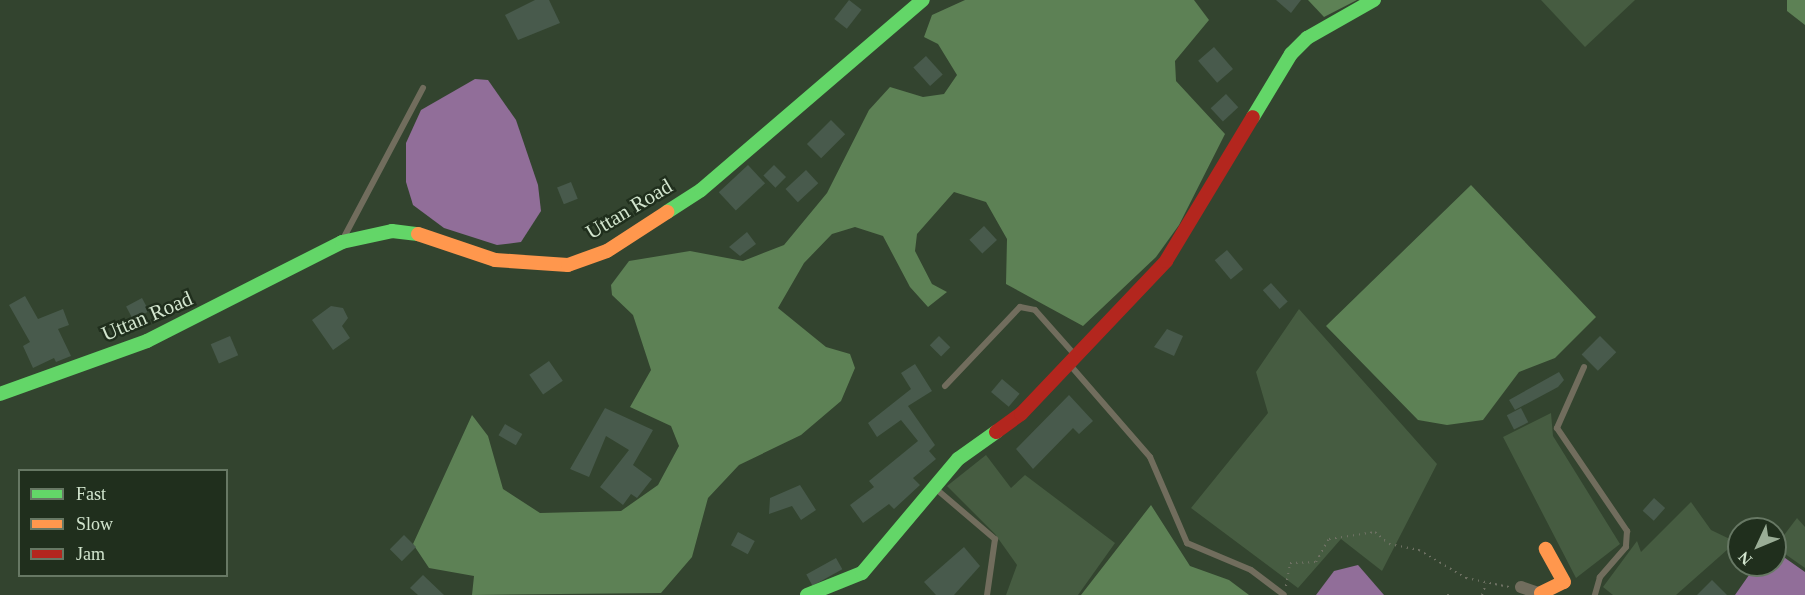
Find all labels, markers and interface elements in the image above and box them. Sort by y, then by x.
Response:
street label: Uttan Road [581,173,677,245]
street label: Uttan Road [98,286,196,346]
legend [18,469,228,577]
text: Fast [76,484,106,504]
text: Slow [76,514,113,534]
north arrow [1727,517,1787,577]
text: Jam [76,544,105,564]
text: N [1735,548,1755,569]

